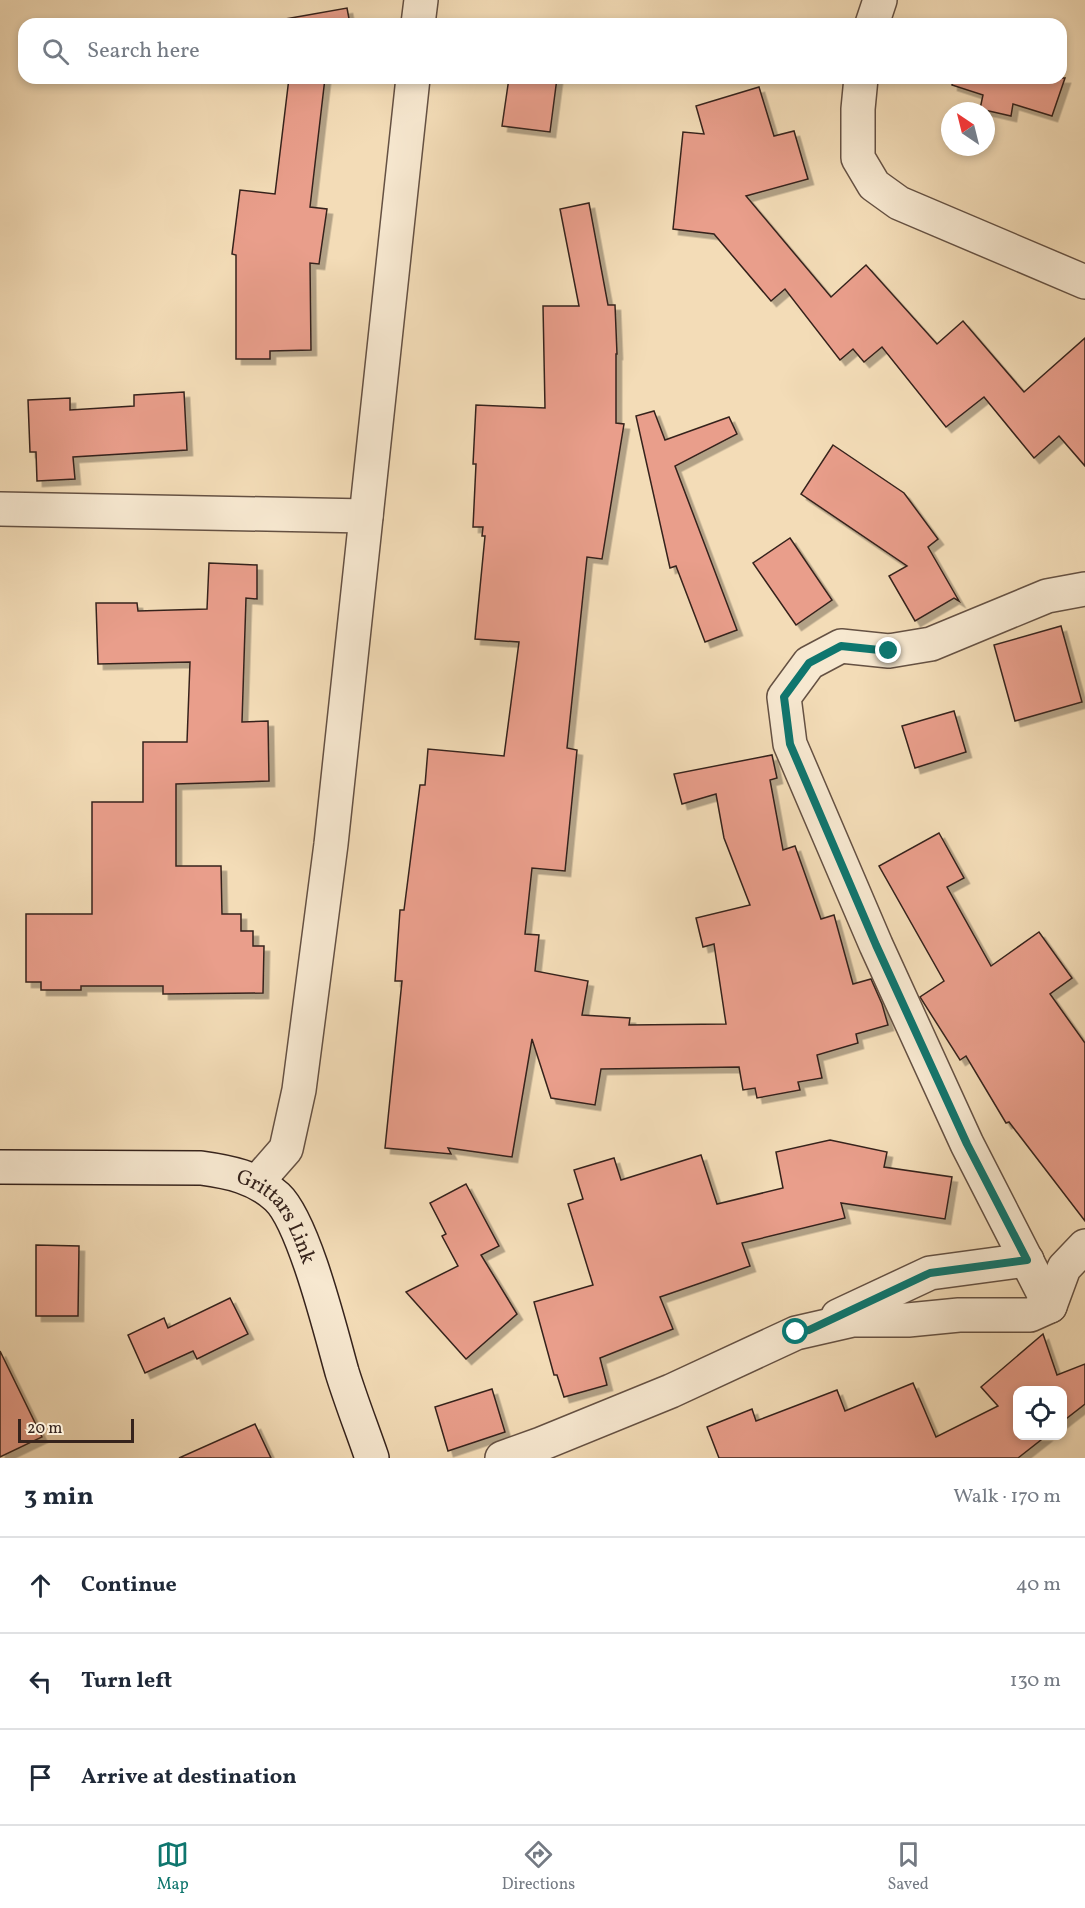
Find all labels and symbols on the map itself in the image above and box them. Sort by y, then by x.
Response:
north arrow [941,102,995,156]
route end [875,637,901,663]
street label: Grittars Link [232,1163,322,1269]
route start [782,1318,808,1344]
scale bar [18,1416,134,1444]

